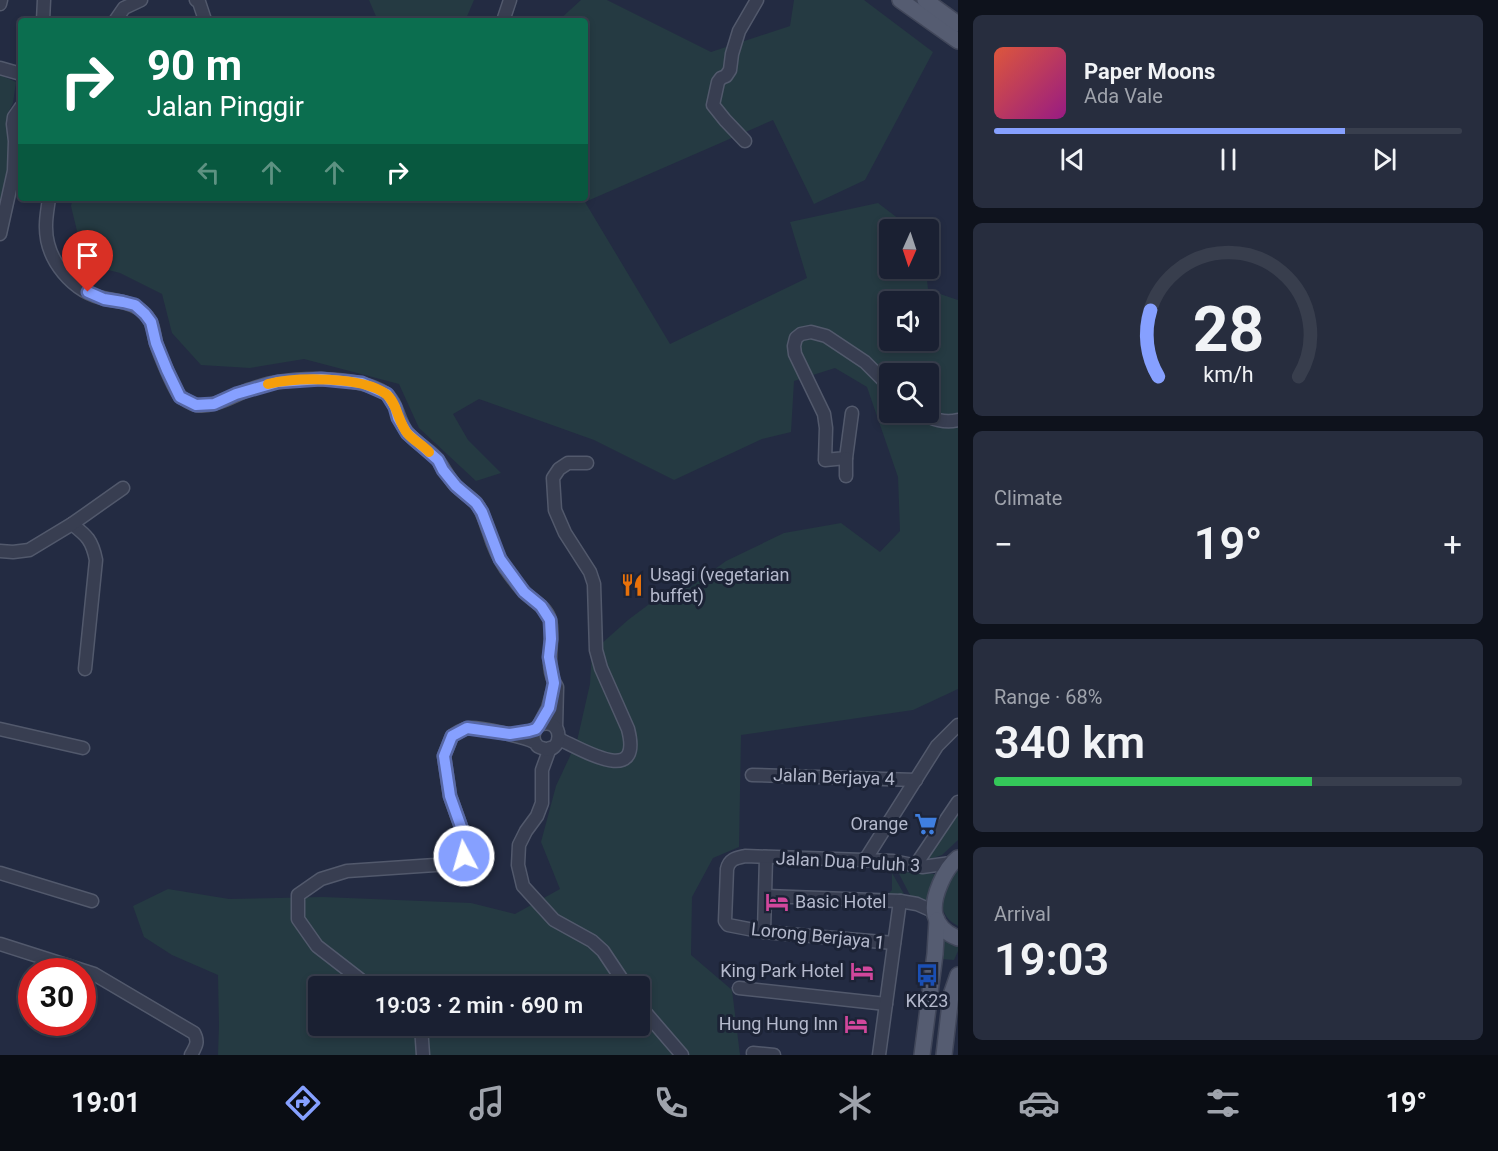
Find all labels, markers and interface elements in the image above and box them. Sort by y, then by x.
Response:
text: 90 m [147,41,242,90]
icon: right [48,42,126,120]
text: Paper Moons [1084,59,1215,84]
text: Ada Vale [1084,84,1163,108]
text: Jalan Pinggir [147,91,304,123]
icon: previous [1056,143,1089,176]
icon: pause [1212,143,1245,176]
icon: next [1368,143,1401,176]
icon: left [192,156,225,189]
icon: ahead [255,156,288,189]
icon: ahead [318,156,351,189]
icon: right [381,156,414,189]
north arrow [879,219,939,279]
map controls [879,219,939,423]
pin [62,230,113,292]
icon: arrive [71,239,104,272]
button: sound [879,291,939,351]
text: 28 [1192,293,1264,366]
text: km/h [1203,362,1253,387]
button: search [879,363,939,423]
text: Climate [994,486,1062,510]
text: 19° [1194,517,1262,570]
text: − [994,525,1013,564]
text: + [1443,525,1462,564]
place label: Usagi (vegetarian buffet) [650,564,790,607]
restaurant icon: Usagi (vegetarian buffet) [619,572,645,598]
text: Range · 68% [994,685,1102,709]
text: 340 km [994,716,1145,769]
street label: Jalan Berjaya 4 [773,764,895,789]
supermarket icon: Orange [913,811,939,837]
place label: Orange [850,813,908,834]
position arrow [432,824,496,888]
street label: Jalan Dua Puluh 3 [775,847,921,876]
hotel icon: Basic Hotel [764,889,790,915]
place label: Basic Hotel [795,891,886,912]
text: Arrival [994,902,1051,926]
street label: Lorong Berjaya 1 [750,918,886,953]
text: 19:03 [994,933,1109,986]
speed limit sign: 30 [18,958,96,1036]
hotel icon: King Park Hotel [849,958,875,984]
place label: King Park Hotel [720,960,844,981]
bus stop icon: KK23 [914,962,940,988]
place label: KK23 [906,990,948,1011]
text: 19:03 · 2 min · 690 m [375,993,583,1018]
hotel icon: Hung Hung Inn [843,1011,869,1037]
place label: Hung Hung Inn [719,1013,838,1034]
icon: directions [282,1082,324,1124]
icon: music [466,1082,508,1124]
icon: phone [650,1082,692,1124]
icon: climate [834,1082,876,1124]
icon: car [1018,1082,1060,1124]
icon: filters [1202,1082,1244,1124]
text: 19:01 [71,1087,141,1119]
text: 19° [1386,1087,1427,1119]

